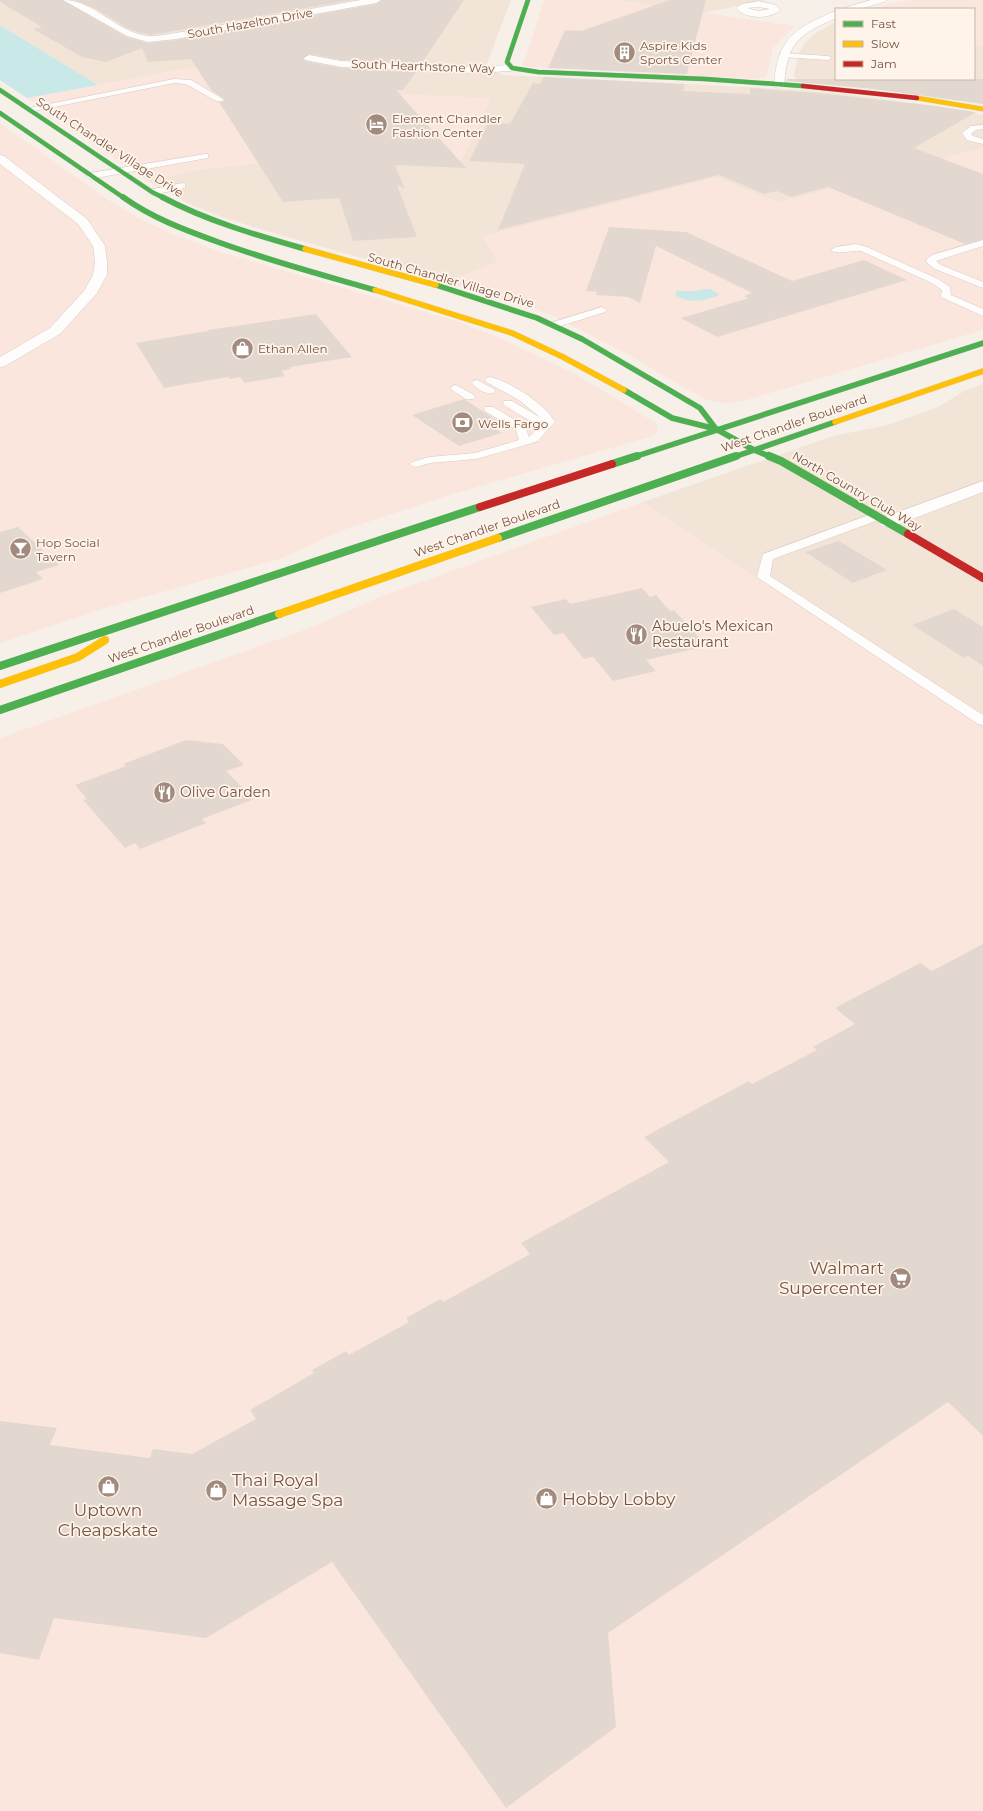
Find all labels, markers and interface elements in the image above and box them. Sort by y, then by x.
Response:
street label: South Hazelton Drive [186,5,314,41]
legend [835,8,975,80]
text: Fast [871,16,896,31]
text: Slow [871,36,900,51]
place label: Aspire Kids Sports Center [640,38,722,67]
building icon: Aspire Kids Sports Center [611,39,637,65]
street label: South Hearthstone Way [351,56,495,76]
text: Jam [870,56,897,71]
street label: South Chandler Village Drive [34,94,186,200]
place label: Element Chandler Fashion Center [392,111,502,140]
hotel icon: Element Chandler Fashion Center [364,112,390,138]
street label: South Chandler Village Drive [366,249,536,311]
shop icon: Ethan Allen [229,335,255,361]
place label: Ethan Allen [258,341,328,356]
street label: West Chandler Boulevard [719,391,869,455]
bank icon: Wells Fargo [449,410,475,436]
place label: Wells Fargo [478,416,548,431]
street label: North Country Club Way [790,448,925,534]
street label: West Chandler Boulevard [412,496,562,560]
place label: Hop Social Tavern [36,535,100,564]
bar icon: Hop Social Tavern [8,536,34,562]
street label: West Chandler Boulevard [106,602,256,666]
place label: Abuelo's Mexican Restaurant [652,617,774,651]
restaurant icon: Abuelo's Mexican Restaurant [623,621,649,647]
restaurant icon: Olive Garden [151,779,177,805]
place label: Olive Garden [180,783,271,801]
place label: Walmart Supercenter [779,1258,884,1298]
supermarket icon: Walmart Supercenter [887,1265,913,1291]
place label: Thai Royal Massage Spa [232,1470,343,1510]
shop icon: Uptown Cheapskate [95,1473,121,1499]
shop icon: Thai Royal Massage Spa [203,1477,229,1503]
shop icon: Hobby Lobby [534,1486,560,1512]
place label: Hobby Lobby [562,1489,676,1509]
place label: Uptown Cheapskate [58,1500,158,1540]

